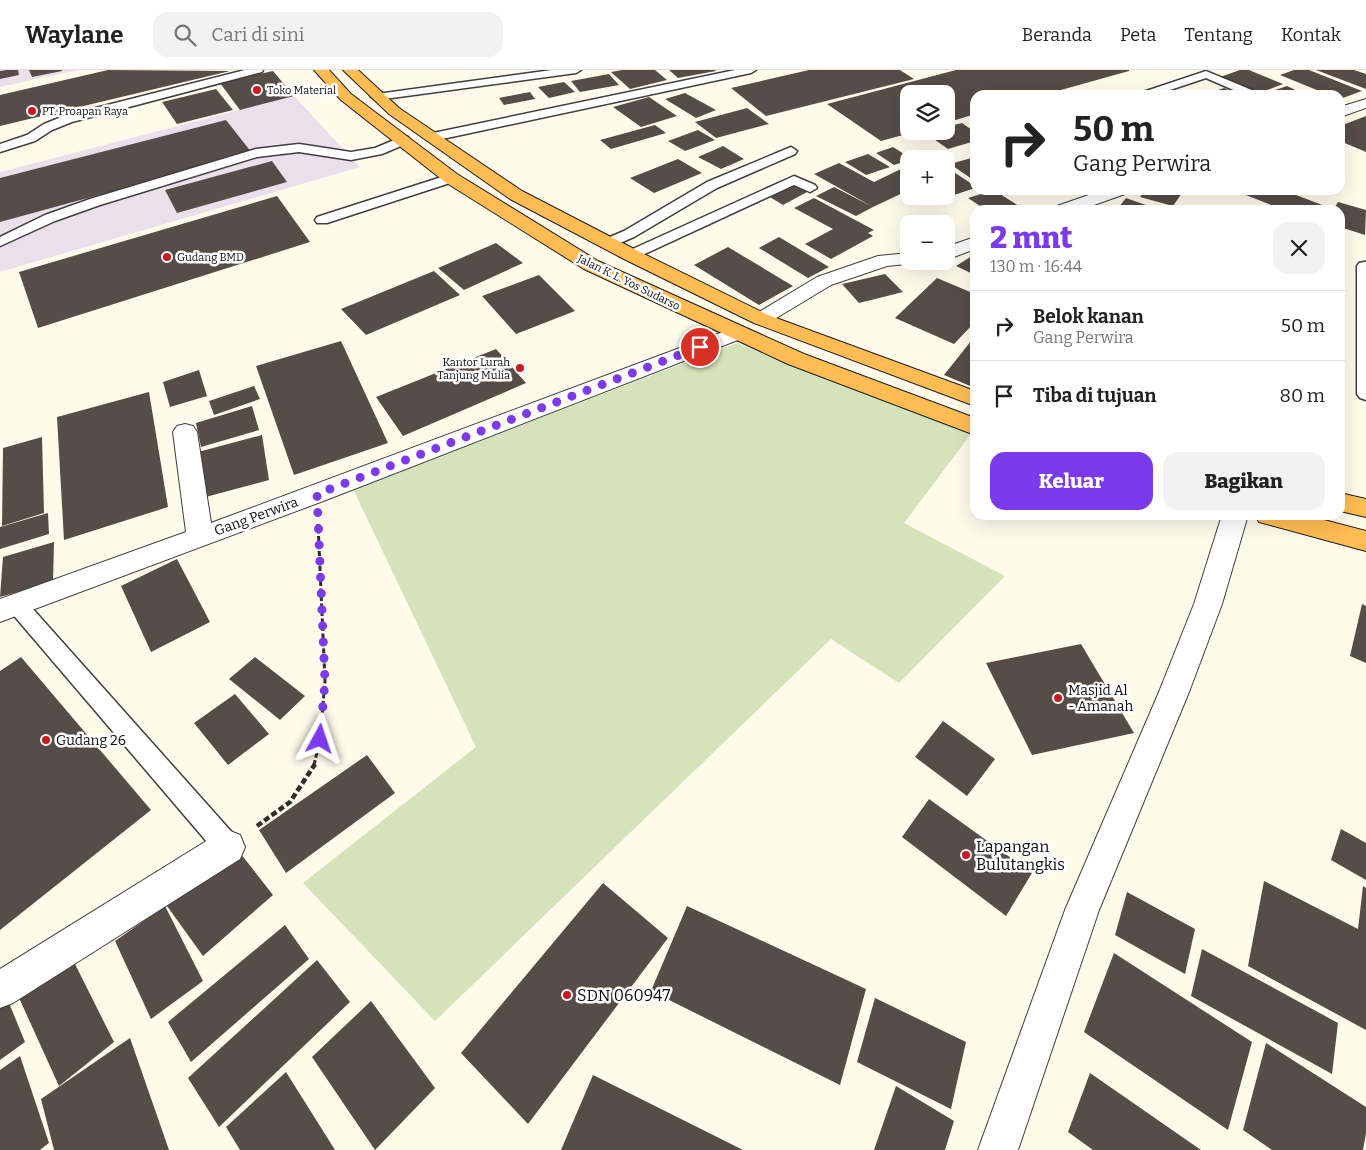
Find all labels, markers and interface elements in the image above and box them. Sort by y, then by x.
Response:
search box [153,12,503,57]
text: Waylane [25,21,123,49]
icon: search [171,21,199,49]
text: Cari di sini [211,23,304,46]
text: Beranda [1022,24,1092,46]
text: Peta [1120,24,1156,46]
text: Tentang [1184,24,1253,46]
text: Kontak [1281,24,1341,46]
marker: Toko Material [251,84,263,96]
place label: Toko Material [267,84,336,97]
map controls [900,85,955,270]
button: layers [900,85,955,140]
marker: PT. Proapan Raya [26,105,38,117]
place label: PT. Proapan Raya [42,105,128,118]
text: 50 m [1073,108,1154,150]
icon: right [990,110,1055,175]
button: + [900,150,955,205]
text: Gang Perwira [1073,150,1211,177]
button: − [900,215,955,270]
text: 2 mnt [990,220,1073,256]
button: close [1273,222,1325,274]
marker: Gudang BMD [161,251,173,263]
place label: Gudang BMD [177,251,244,264]
street label: Jalan K. L. Yos Sudarso [575,252,682,313]
text: 130 m · 16:44 [990,257,1082,276]
text: Belok kanan [1033,305,1144,328]
icon: right [990,312,1018,340]
text: 50 m [1281,314,1325,337]
pin [679,326,721,368]
text: Gang Perwira [1033,328,1134,347]
icon: arrive [686,333,714,361]
place label: Kantor Lurah Tanjung Mulia [437,356,510,382]
marker: Kantor Lurah Tanjung Mulia [514,362,526,374]
icon: arrive [990,382,1018,410]
text: Tiba di tujuan [1033,384,1157,407]
text: 80 m [1279,384,1325,407]
button: Keluar [990,452,1153,510]
button: Bagikan [1163,452,1325,510]
street label: Gang Perwira [212,493,301,540]
place label: Masjid Al - Amanah [1068,682,1133,715]
marker: Masjid Al - Amanah [1052,692,1064,704]
position arrow [293,712,345,764]
place label: Gudang 26 [56,732,126,749]
marker: Gudang 26 [40,734,52,746]
place label: Lapangan Bulutangkis [976,837,1065,874]
marker: Lapangan Bulutangkis [960,849,972,861]
place label: SDN 060947 [577,986,670,1005]
marker: SDN 060947 [561,989,573,1001]

